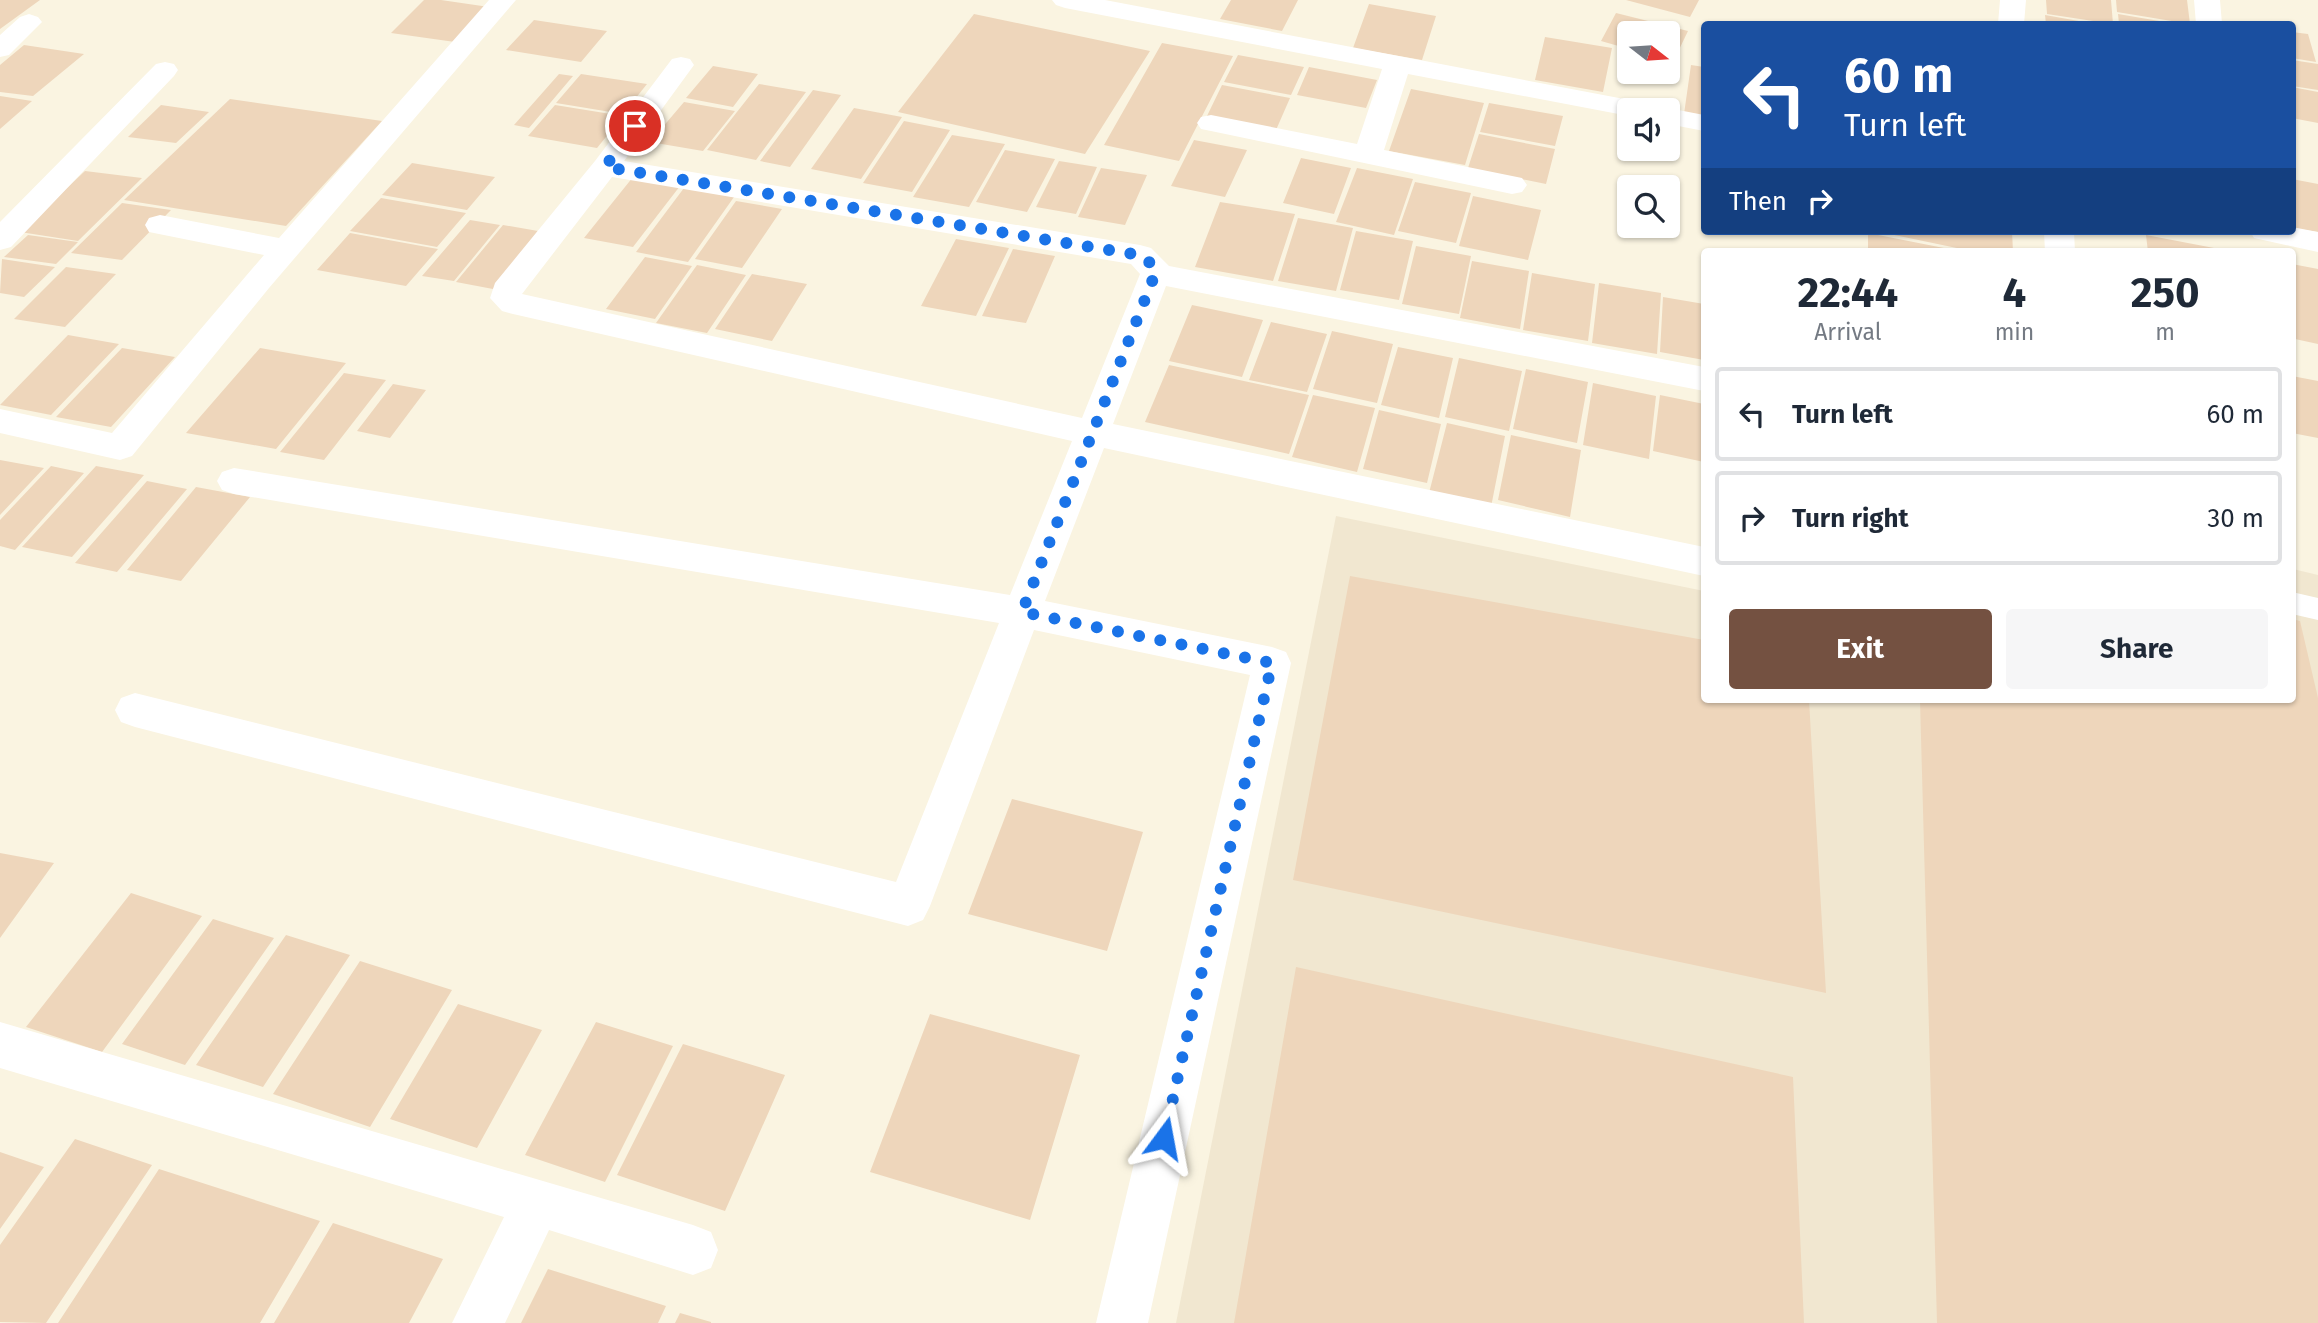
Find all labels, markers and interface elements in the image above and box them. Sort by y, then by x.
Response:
north arrow [1617,21,1680,84]
map controls [1617,21,1680,238]
text: 60 m [1844,46,1953,105]
icon: left [1729,49,1820,140]
pin [605,96,665,156]
button: sound [1617,98,1680,161]
text: Turn left [1844,106,1966,144]
icon: arrive [616,107,654,145]
button: search [1617,175,1680,238]
icon: right [1801,182,1839,220]
text: Then [1729,186,1787,217]
text: 22:44 [1797,268,1898,318]
text: 4 [2003,268,2026,318]
text: 250 [2131,268,2200,318]
text: Arrival [1814,318,1882,346]
text: min [1995,318,2034,346]
text: m [2155,318,2175,346]
icon: left [1733,395,1771,433]
text: Turn left [1792,399,1893,430]
text: 60 m [2206,399,2264,430]
icon: right [1733,499,1771,537]
text: Turn right [1792,503,1909,534]
text: 30 m [2207,503,2264,534]
button: Exit [1729,609,1992,689]
button: Share [2006,609,2268,689]
position arrow [1127,1101,1201,1175]

